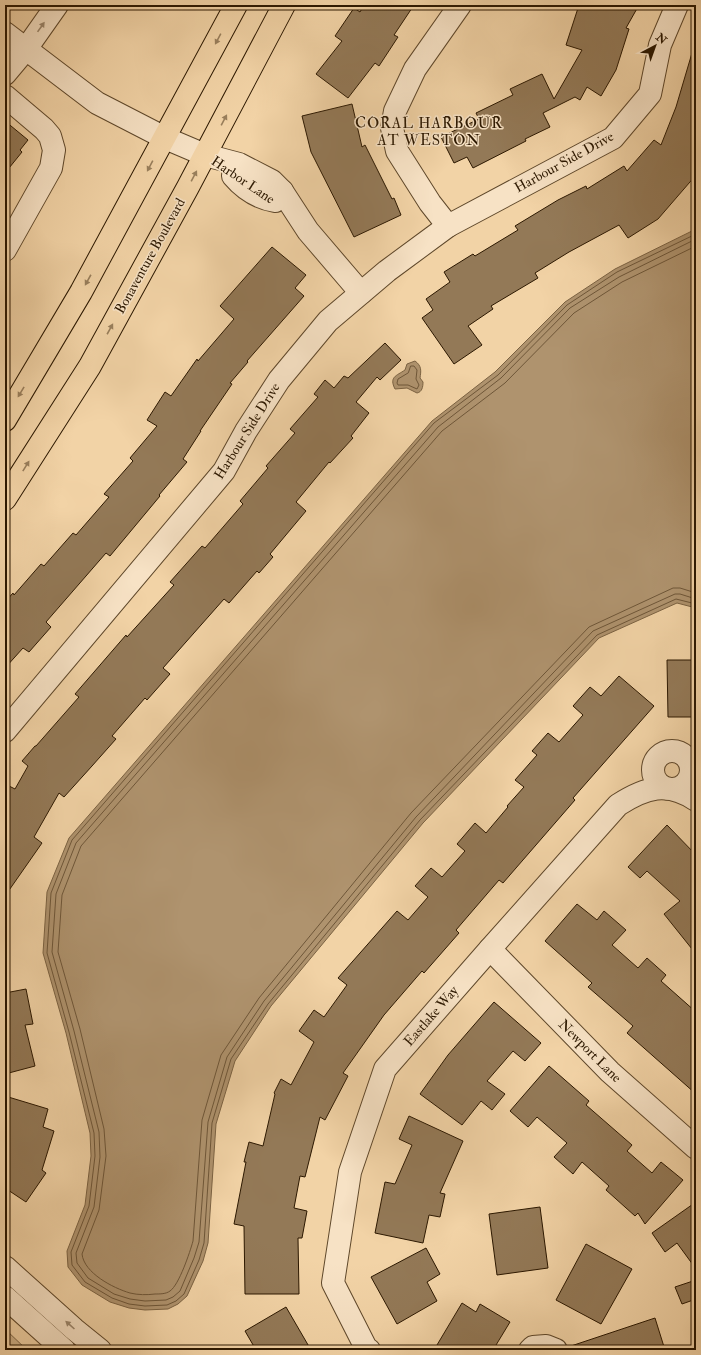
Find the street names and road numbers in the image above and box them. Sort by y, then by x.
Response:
street label: Harbour Side Drive [512,128,617,196]
street label: Harbor Lane [208,152,278,208]
street label: Bonaventure Boulevard [111,195,189,317]
street label: Harbour Side Drive [210,379,284,482]
street label: Eastlake Way [400,982,463,1050]
street label: Newport Lane [554,1016,625,1087]

